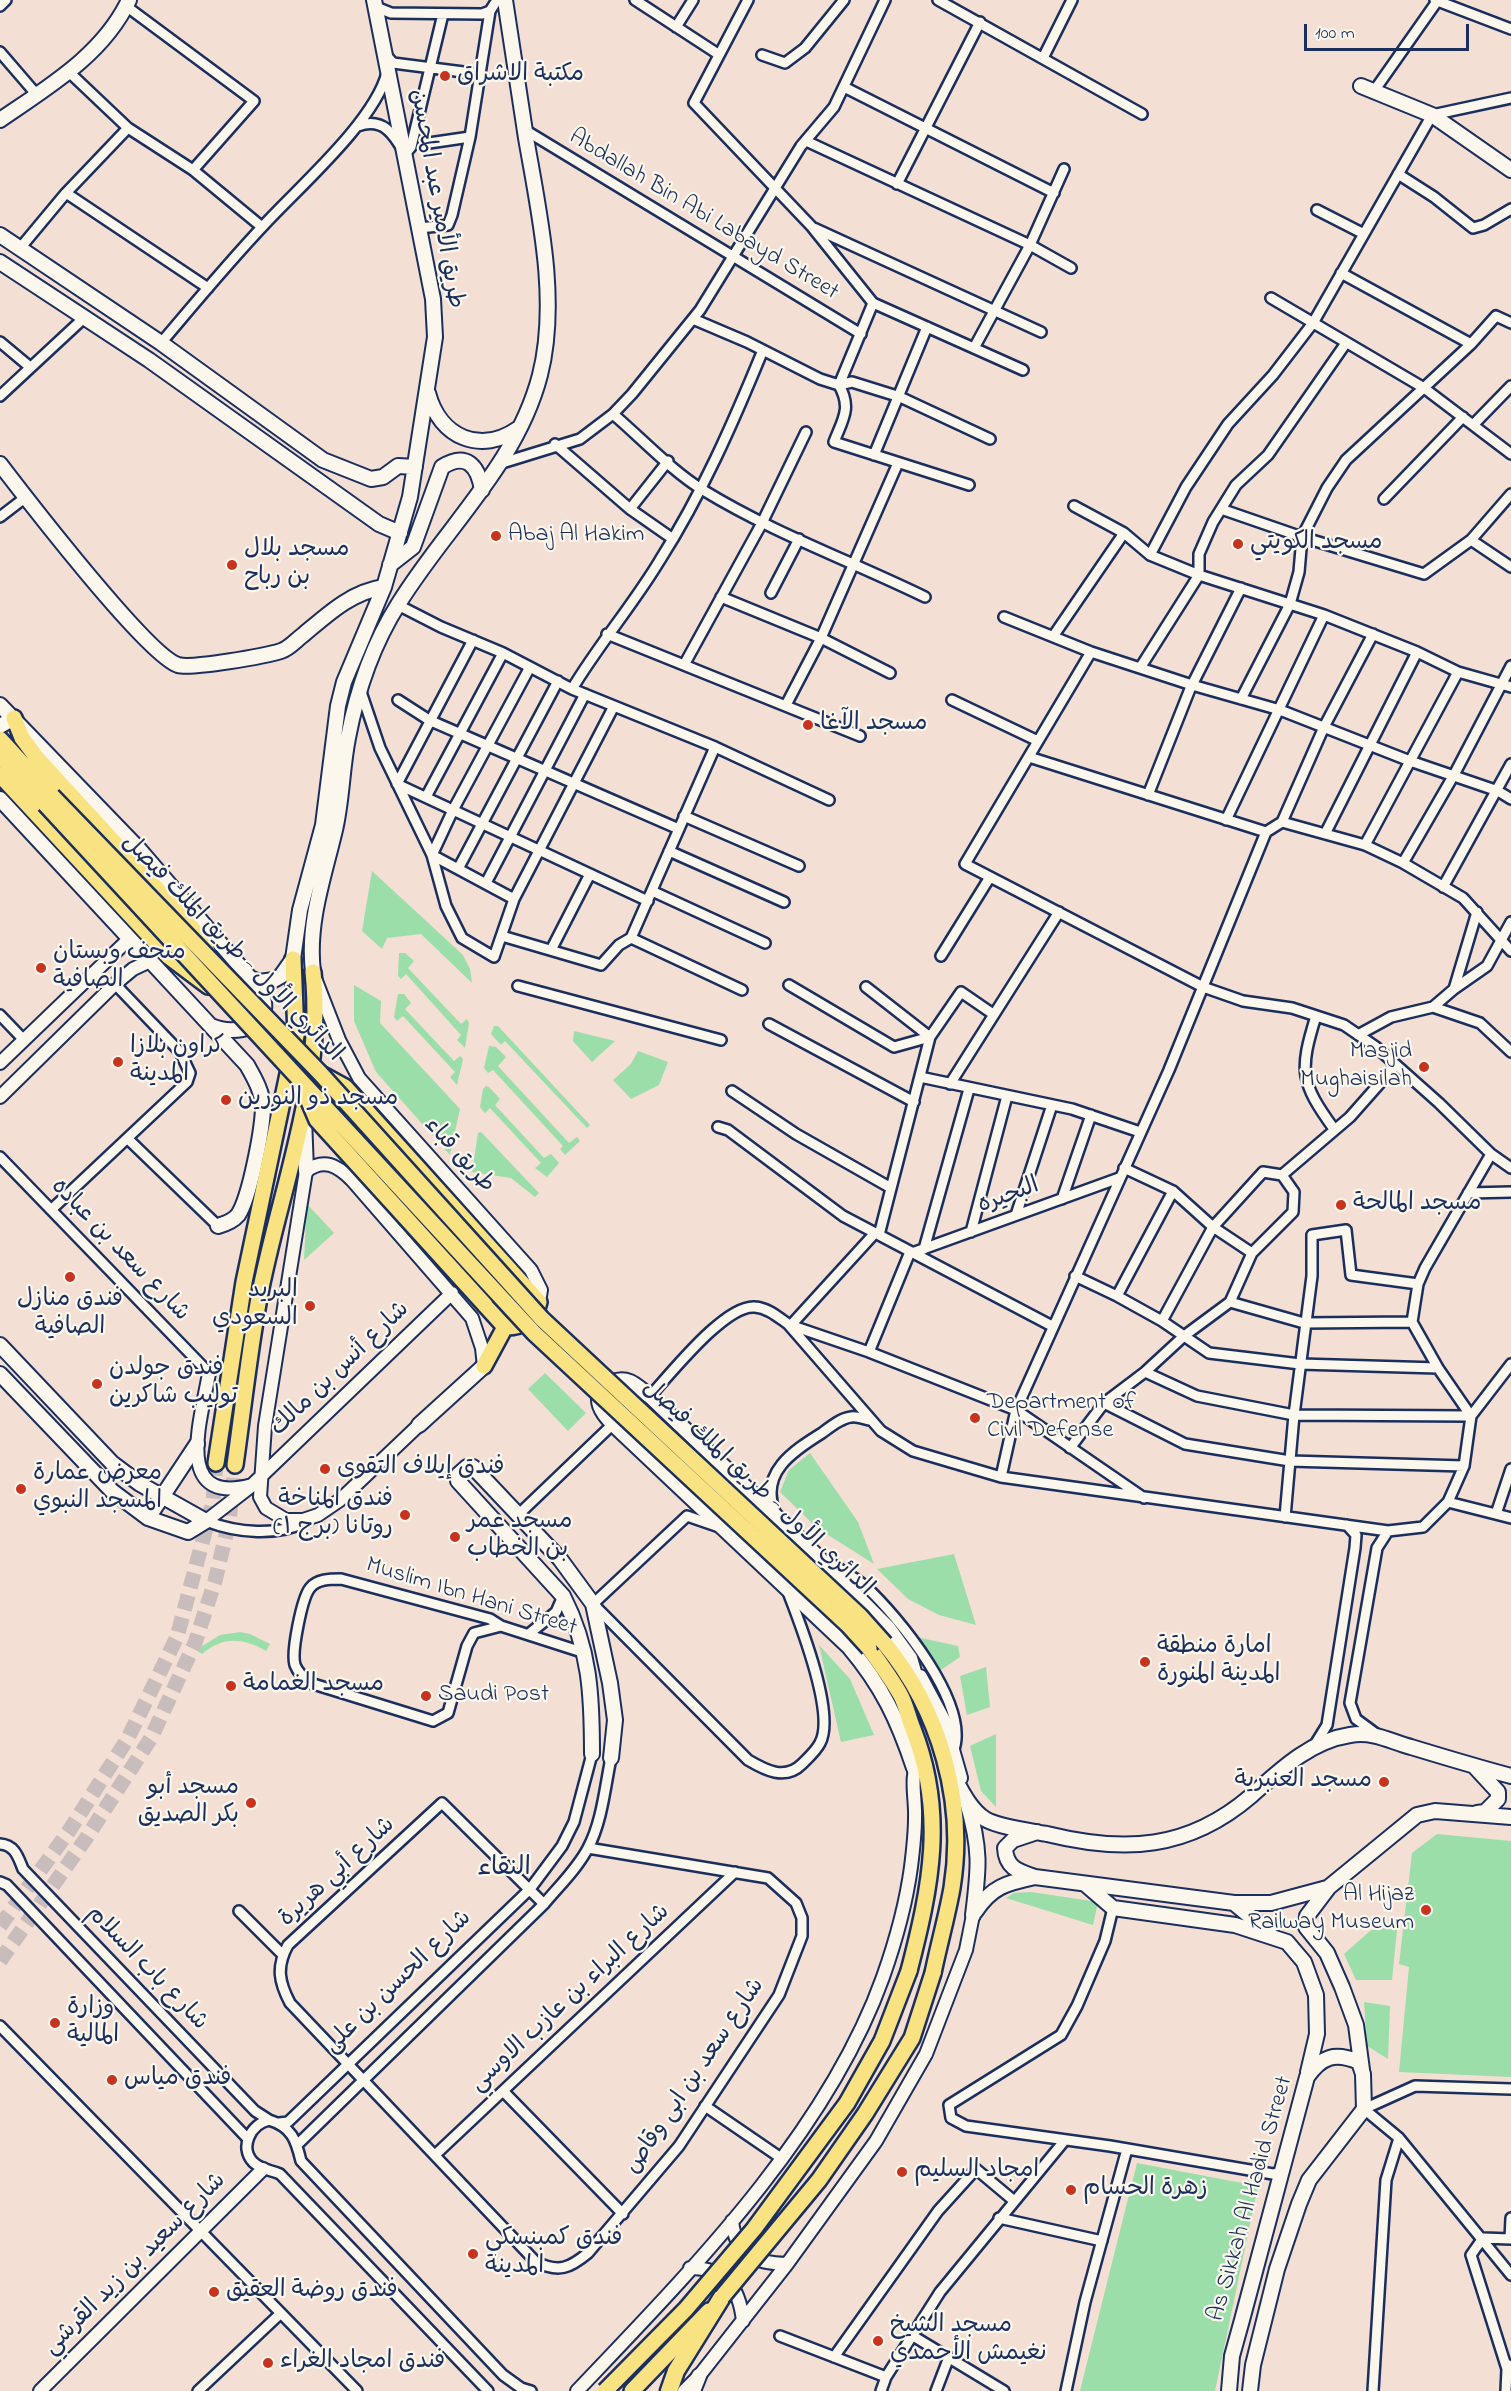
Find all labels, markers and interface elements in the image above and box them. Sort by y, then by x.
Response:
scale bar [1307,12,1472,50]
text: 100 m [1315,21,1355,47]
place label: مكتبة الاشراق [457,62,584,90]
marker: مكتبة الاشراق [438,69,452,83]
street label: طريق الأمير عبد المحسن [402,87,468,311]
street label: Abdallah Bin Abi Labayd Street [563,124,843,308]
place label: Abaj Al Hakim [508,522,644,550]
marker: Abaj Al Hakim [489,529,503,543]
place label: مسجد الكويتي [1250,530,1383,558]
place label: مسجد بلال بن رباح [244,537,350,593]
marker: مسجد الكويتي [1231,537,1245,551]
marker: مسجد بلال بن رباح [225,558,239,572]
place label: مسجد الآغا [820,711,927,739]
marker: مسجد الآغا [801,718,815,732]
street label: الدائري الأول - طريق الملك فيصل [114,829,348,1069]
place label: متحف وبستان الصافية [53,940,186,996]
marker: متحف وبستان الصافية [34,961,48,975]
place label: كراون بلازا المدينة [130,1034,224,1090]
place label: Masjid Mughaisilah [1300,1039,1412,1095]
marker: كراون بلازا المدينة [111,1055,125,1069]
marker: Masjid Mughaisilah [1417,1060,1431,1074]
place label: مسجد ذو النورين [238,1086,398,1114]
marker: مسجد ذو النورين [219,1093,233,1107]
street label: طريق قباء [416,1112,500,1200]
street label: شارع سعد بن عباده [43,1173,195,1329]
street label: البحيره [974,1173,1044,1221]
place label: مسجد المالحة [1353,1191,1481,1219]
marker: مسجد المالحة [1334,1198,1348,1212]
marker: فندق منازل الصافية [63,1270,77,1284]
place label: البريد السعودي [212,1278,298,1334]
place label: فندق منازل الصافية [17,1287,123,1343]
street label: شارع أنس بن مالك [265,1296,417,1444]
marker: البريد السعودي [303,1299,317,1313]
place label: فندق جولدن توليب شاكرين [109,1356,238,1412]
street label: الدائري الأول - طريق الملك فيصل [635,1374,879,1604]
marker: فندق جولدن توليب شاكرين [90,1377,104,1391]
place label: Department of Civil Defense [987,1390,1136,1446]
marker: Department of Civil Defense [968,1411,982,1425]
place label: فندق إيلاف التقوى [337,1455,505,1483]
place label: معرض عمارة المسجد النبوي [33,1461,162,1517]
marker: فندق إيلاف التقوى [318,1462,332,1476]
marker: معرض عمارة المسجد النبوي [14,1482,28,1496]
place label: فندق المناخة روتانا (برج ١) [273,1487,393,1543]
marker: فندق المناخة روتانا (برج ١) [398,1508,412,1522]
place label: مسجد عمر بن الخطاب [467,1509,572,1565]
marker: مسجد عمر بن الخطاب [448,1530,462,1544]
street label: Muslim Ibn Hani Street [362,1552,580,1644]
place label: امارة منطقة المدينة المنورة [1157,1634,1280,1690]
marker: امارة منطقة المدينة المنورة [1138,1655,1152,1669]
place label: مسجد الغمامة [243,1672,384,1700]
marker: مسجد الغمامة [224,1679,238,1693]
place label: Saudi Post [438,1682,549,1710]
marker: Saudi Post [419,1689,433,1703]
place label: مسجد العنبرية [1235,1768,1372,1796]
place label: مسجد أبو بكر الصديق [138,1775,239,1831]
marker: مسجد العنبرية [1377,1775,1391,1789]
marker: مسجد أبو بكر الصديق [244,1796,258,1810]
street label: شارع أبي هريرة [274,1812,402,1934]
district label: النقاء [477,1854,531,1886]
place label: Al Hijaz Railway Museum [1248,1882,1414,1938]
street label: شارع البراء بن عازب الاوسي [465,1899,677,2099]
street label: شارع باب السلام [79,1900,213,2038]
marker: Al Hijaz Railway Museum [1419,1903,1433,1917]
street label: شارع الحسن بن على [319,1905,479,2061]
street label: شارع سعد بن ابى وقاص [620,1974,772,2180]
place label: وزارة المالية [67,1995,119,2051]
marker: وزارة المالية [48,2016,62,2030]
place label: فندق مياس [124,2066,232,2094]
marker: فندق مياس [105,2073,119,2087]
street label: As Sikkah Al Hadid Street [1203,2073,1301,2325]
place label: امجاد السلیم [914,2158,1039,2186]
marker: امجاد السلیم [895,2165,909,2179]
street label: شارع سعيد بن زيد القرشي [39,2168,233,2362]
place label: زهرة الحسام [1083,2176,1208,2204]
marker: زهرة الحسام [1064,2183,1078,2197]
place label: فندق كمبنسكي المدينة [485,2226,623,2282]
marker: فندق كمبنسكي المدينة [466,2247,480,2261]
place label: فندق روضة العقيق [226,2278,398,2306]
marker: فندق روضة العقيق [207,2285,221,2299]
place label: مسجد الشيخ نغيمش الأحمدي [890,2313,1047,2369]
marker: مسجد الشيخ نغيمش الأحمدي [871,2334,885,2348]
place label: فندق امجاد الغراء [280,2349,445,2377]
marker: فندق امجاد الغراء [261,2356,275,2370]

